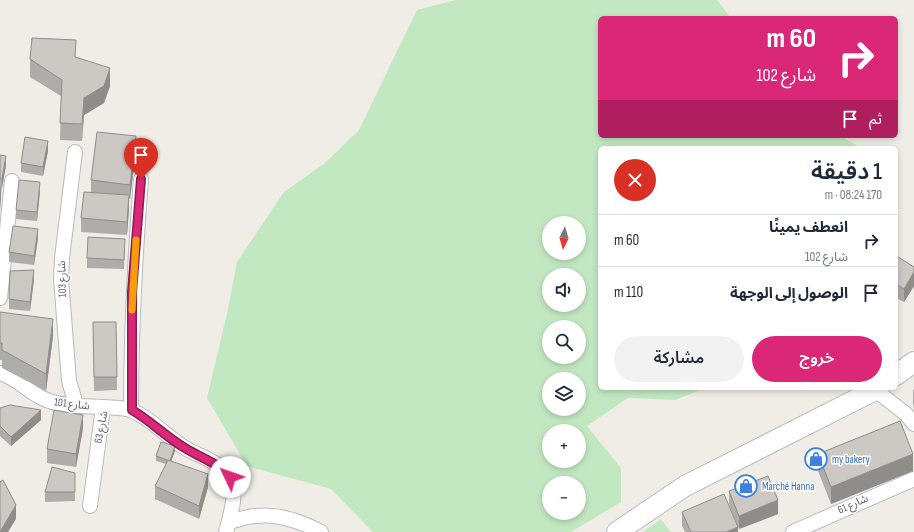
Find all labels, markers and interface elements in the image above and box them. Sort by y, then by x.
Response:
text: 60 m [767,22,816,55]
icon: right [830,32,882,84]
text: شارع 102 [756,65,816,86]
icon: arrive [839,108,861,130]
text: ثم [869,110,882,129]
pin [124,138,158,179]
icon: arrive [130,144,152,166]
text: 1 دقيقة [811,157,882,186]
button: close [614,159,656,201]
text: 170 m · 08:24 [825,187,882,203]
north arrow [542,216,586,260]
map controls [542,216,586,520]
text: انعطف يمينًا [769,218,848,237]
icon: right [860,230,882,252]
text: 60 m [614,231,639,250]
text: شارع 102 [805,249,848,265]
street label: شارع 103 [55,260,70,297]
button: sound [542,268,586,312]
icon: arrive [860,282,882,304]
text: 110 m [614,283,643,302]
text: الوصول إلى الوجهة [730,284,848,303]
button: search [542,320,586,364]
button: مشاركة [614,336,744,382]
button: خروج [752,336,882,382]
button: layers [542,372,586,416]
street label: شارع 101 [53,395,91,414]
street label: شارع 63 [92,409,112,444]
button: + [542,424,586,468]
shop icon: my bakery [803,446,829,472]
place label: my bakery [832,453,871,466]
position arrow [209,456,251,498]
shop icon: Marché Hanna [733,473,759,499]
button: − [542,476,586,520]
place label: Marché Hanna [762,480,815,493]
street label: شارع 61 [836,491,871,517]

